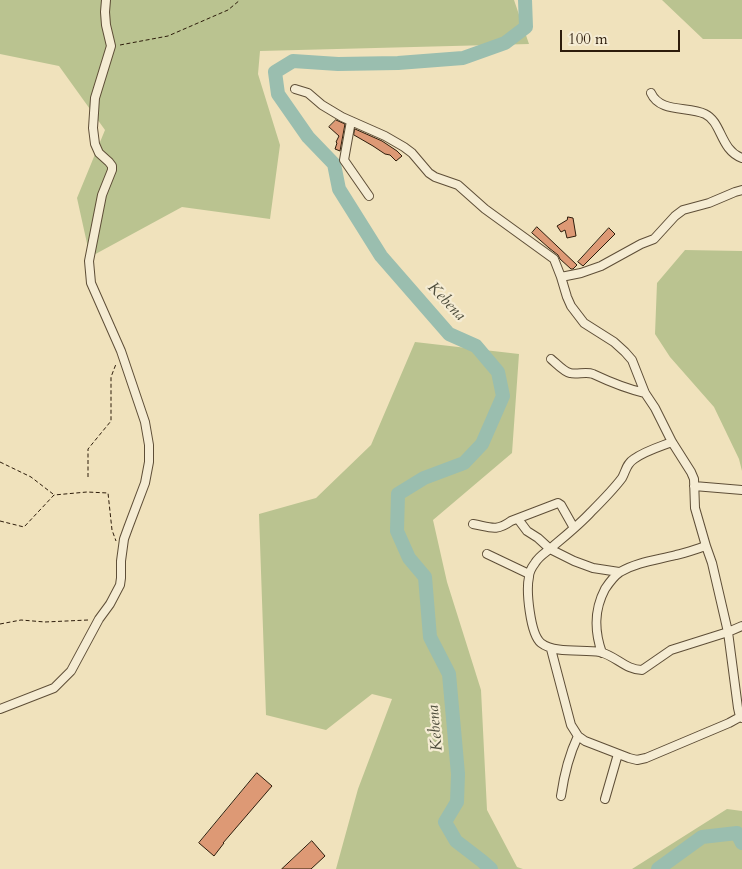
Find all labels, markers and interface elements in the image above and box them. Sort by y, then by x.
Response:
scale bar [562,20,682,52]
text: 100 m [568,29,608,49]
water label: Kebena [423,279,469,325]
water label: Kebena [424,704,448,752]

